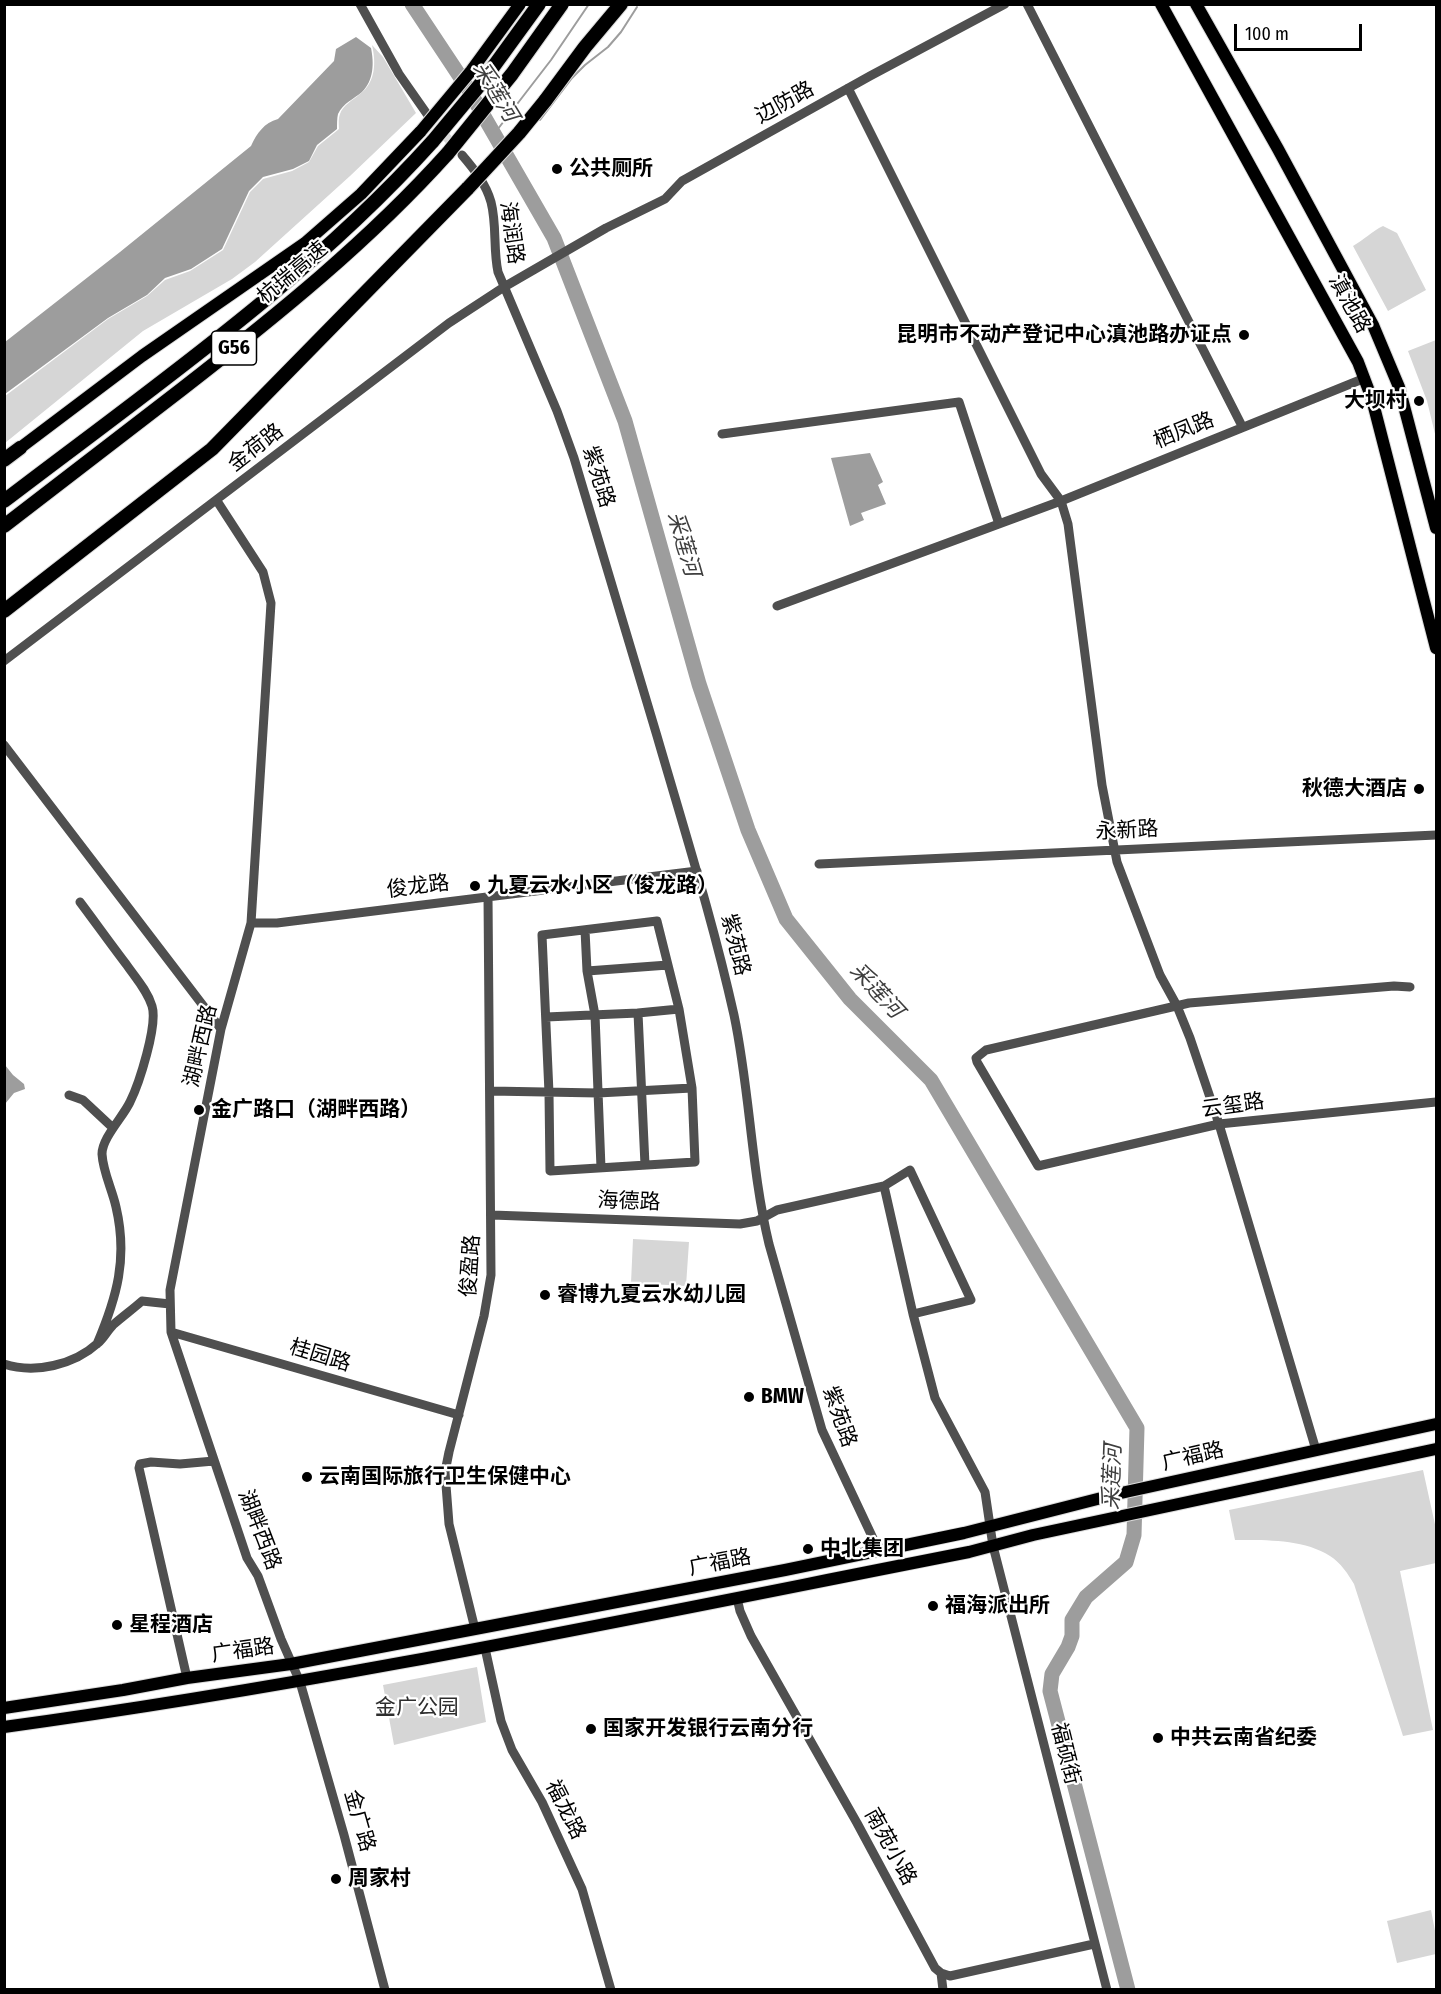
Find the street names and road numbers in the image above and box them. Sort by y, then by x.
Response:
street label: 边防路 [751,77,819,129]
street label: 海润路 [494,200,528,266]
street label: 杭瑞高速 [253,236,333,310]
street label: 滇池路 [1323,270,1375,338]
road number: G56 [212,331,256,365]
street label: 栖凤路 [1150,408,1218,454]
street label: 金荷路 [223,419,289,477]
street label: 紫苑路 [577,443,619,511]
street label: 永新路 [1095,817,1159,845]
street label: 俊龙路 [385,871,451,903]
street label: 紫苑路 [715,911,755,979]
street label: 湖畔西路 [179,1002,223,1090]
street label: 云玺路 [1200,1089,1266,1123]
street label: 海德路 [597,1188,661,1216]
street label: 俊盈路 [456,1234,486,1298]
street label: 桂园路 [286,1335,354,1377]
street label: 紫苑路 [817,1383,861,1451]
street label: 广福路 [1159,1438,1227,1476]
street label: 湖畔西路 [232,1486,286,1574]
street label: 广福路 [687,1545,753,1581]
street label: 广福路 [210,1634,276,1668]
street label: 福硕街 [1045,1720,1085,1788]
street label: 福龙路 [539,1776,591,1844]
street label: 金广路 [338,1787,380,1855]
street label: 南苑小路 [859,1804,921,1890]

